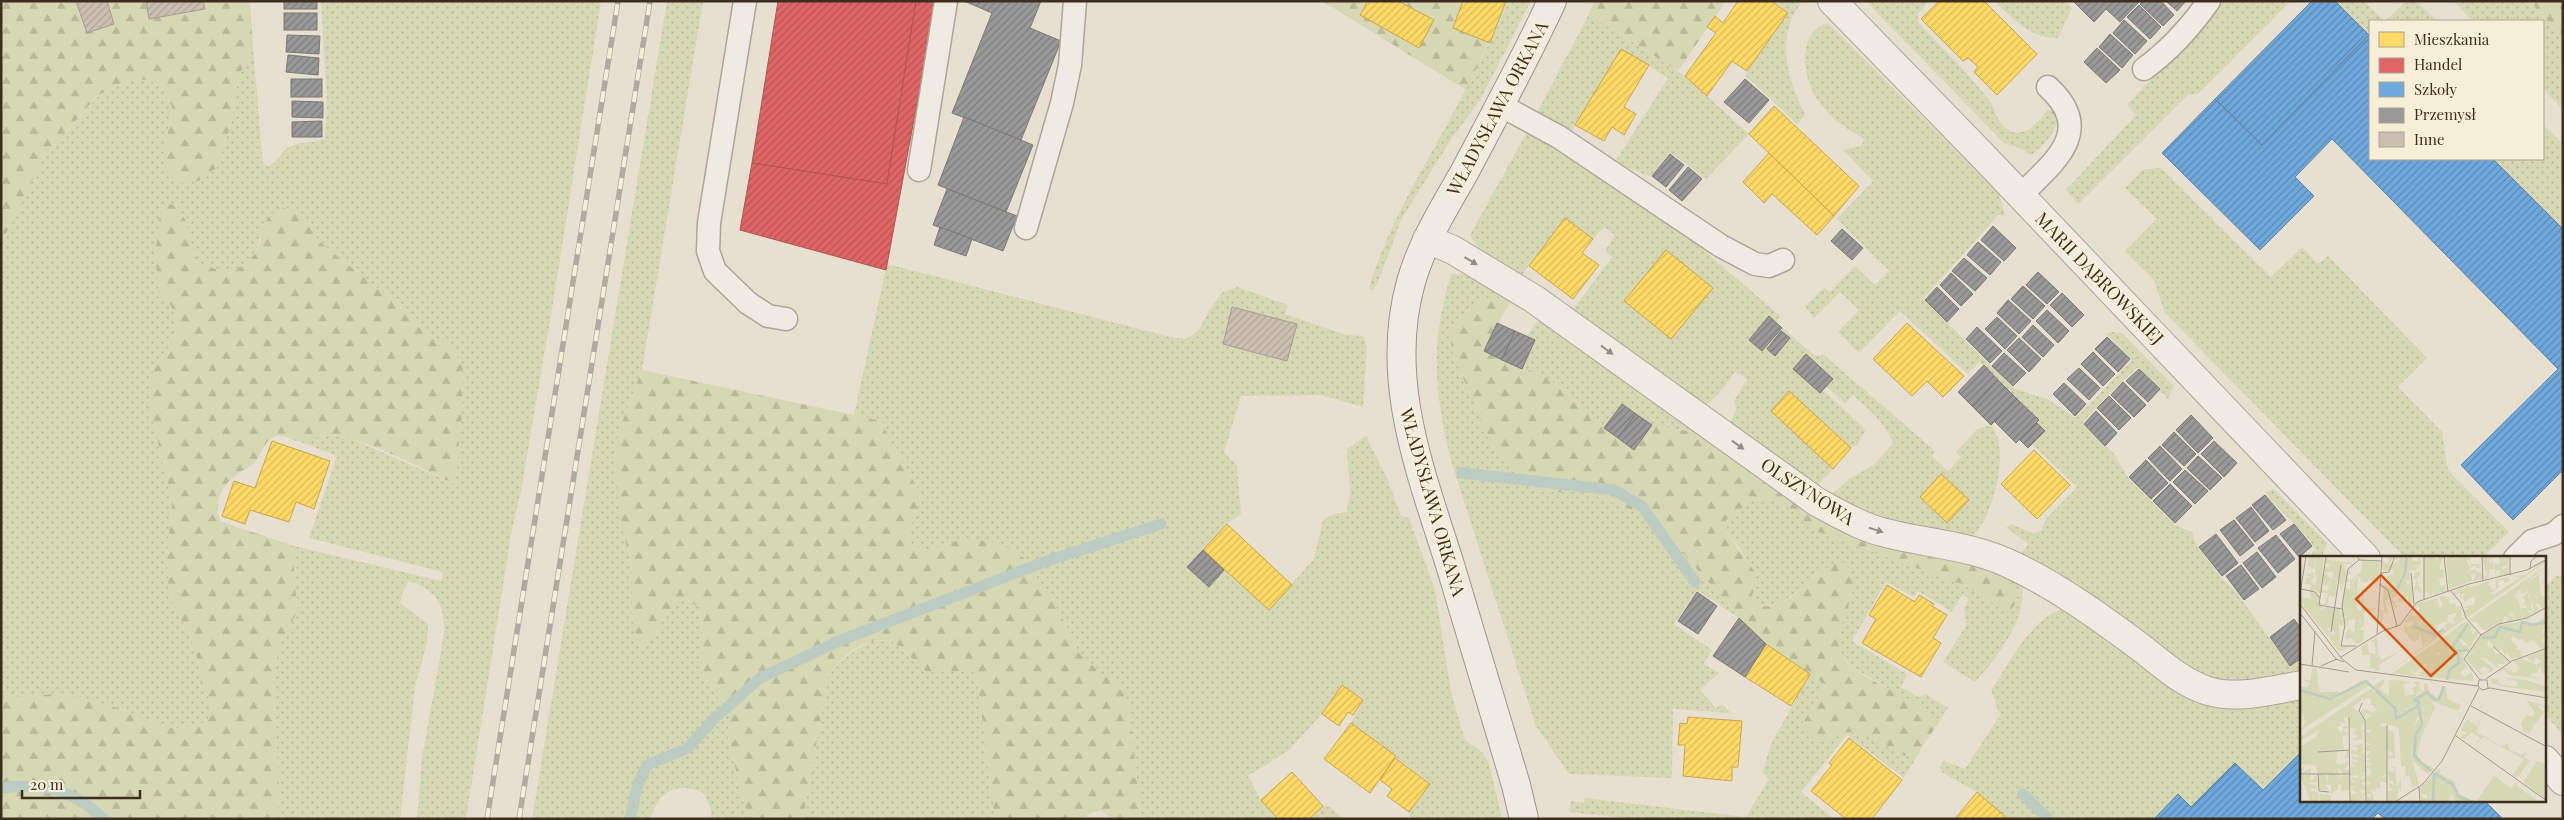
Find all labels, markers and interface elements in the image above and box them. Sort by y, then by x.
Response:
street label: WŁADYSŁAWA ORKANA [1440,16,1554,200]
legend [2369,20,2544,160]
text: Mieszkania [2414,29,2490,49]
text: Handel [2414,54,2462,74]
text: Szkoły [2414,79,2457,99]
text: Przemysł [2414,104,2477,124]
text: Inne [2414,129,2445,149]
street label: MARII DĄBROWSKIEJ [2030,207,2170,349]
one-way arrow [1464,256,1477,265]
one-way arrow [1600,345,1614,355]
street label: WŁADYSŁAWA ORKANA [1394,404,1472,599]
one-way arrow [1732,440,1745,450]
street label: OLSZYNOWA [1757,452,1860,531]
one-way arrow [1869,527,1884,535]
inset map [2300,556,2546,802]
scale bar [22,768,140,800]
text: 20 m [30,774,64,794]

